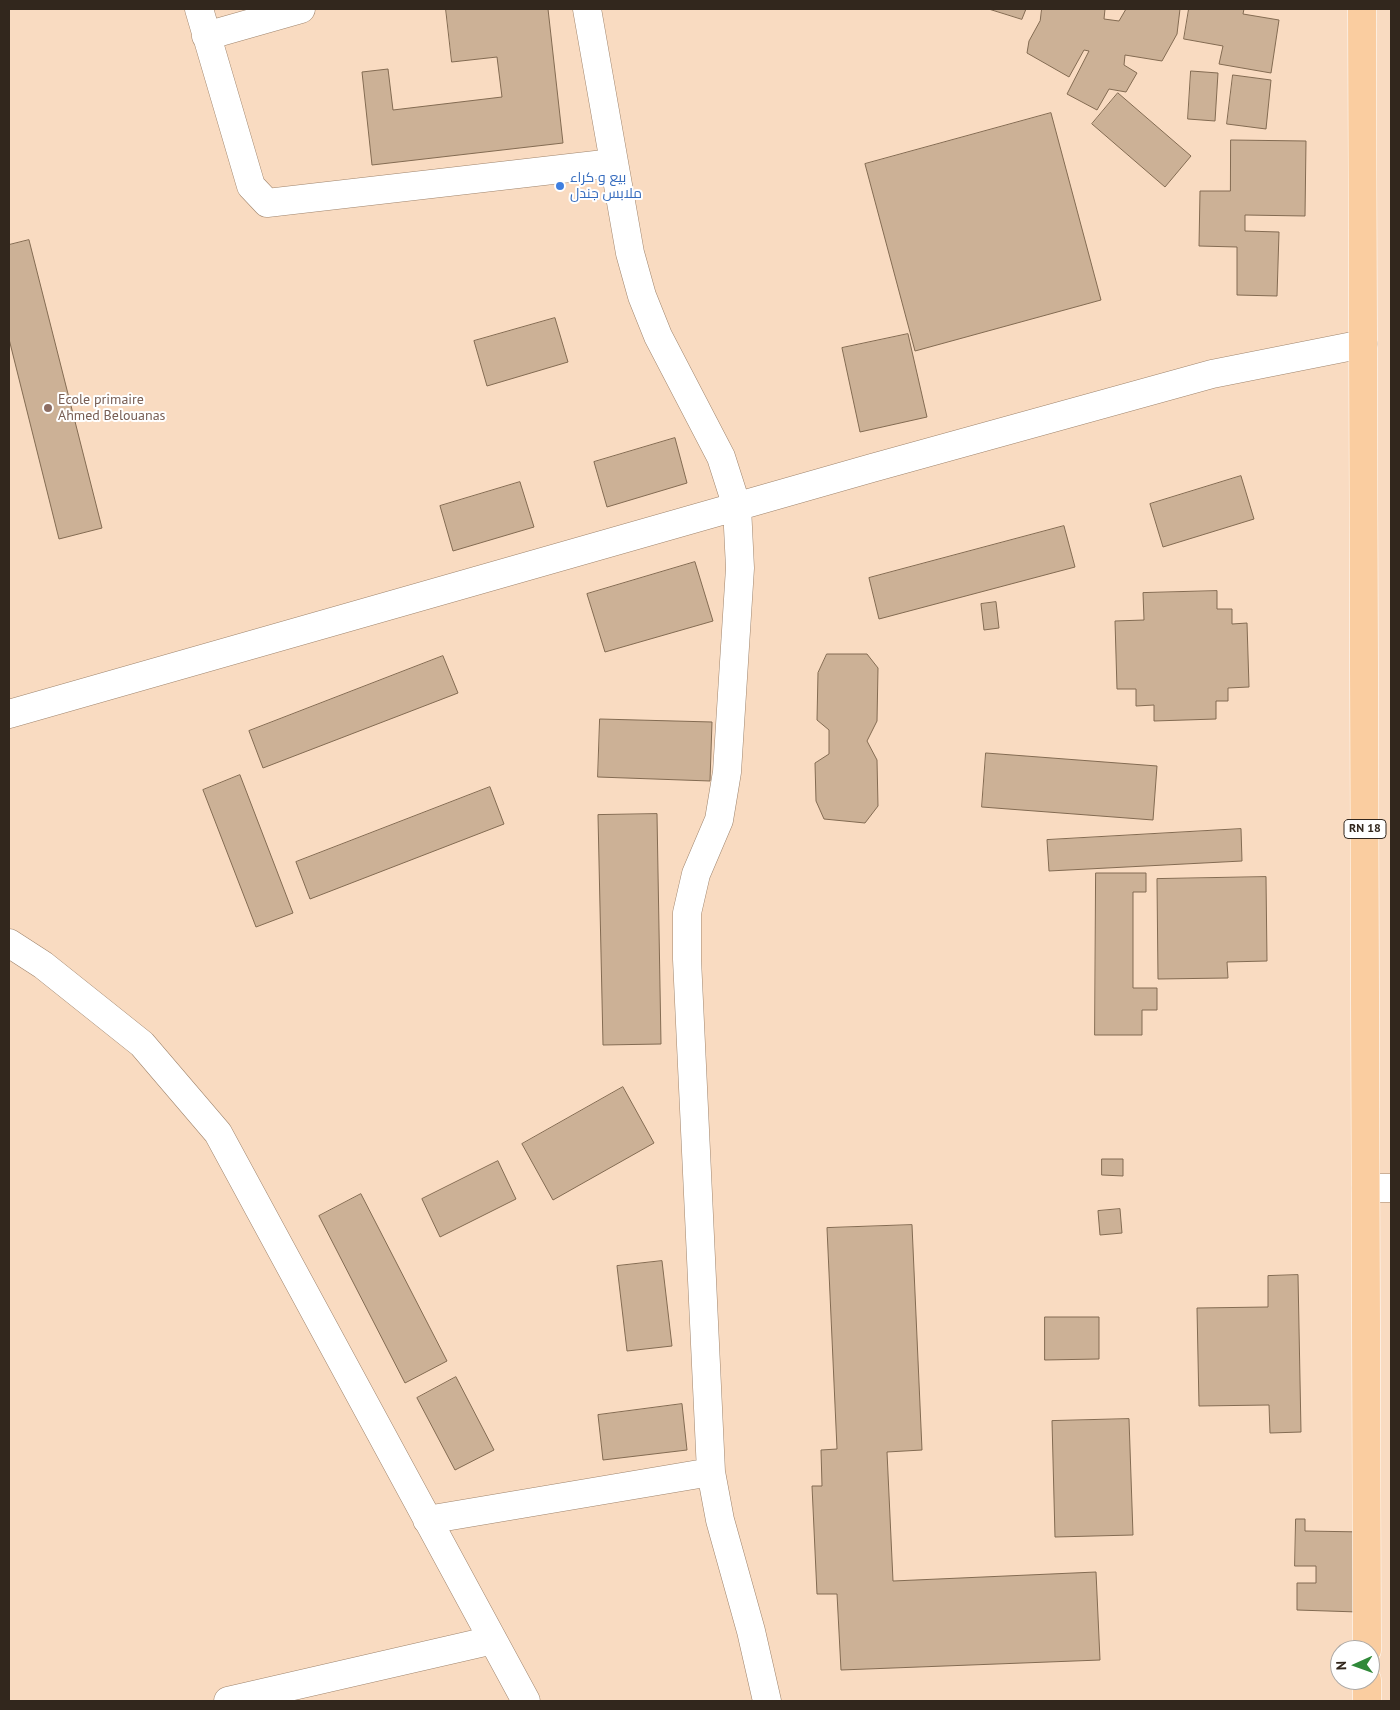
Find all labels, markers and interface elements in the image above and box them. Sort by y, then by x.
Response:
place label: بيع و كراء ملابس جندل [570,170,642,202]
marker: بيع و كراء ملابس جندل [554,180,566,192]
place label: Ecole primaire Ahmed Belouanas [58,392,165,424]
marker: Ecole primaire Ahmed Belouanas [42,402,54,414]
road number: RN 18 [1344,820,1386,839]
north arrow [1330,1640,1380,1690]
text: N [1332,1661,1350,1670]

